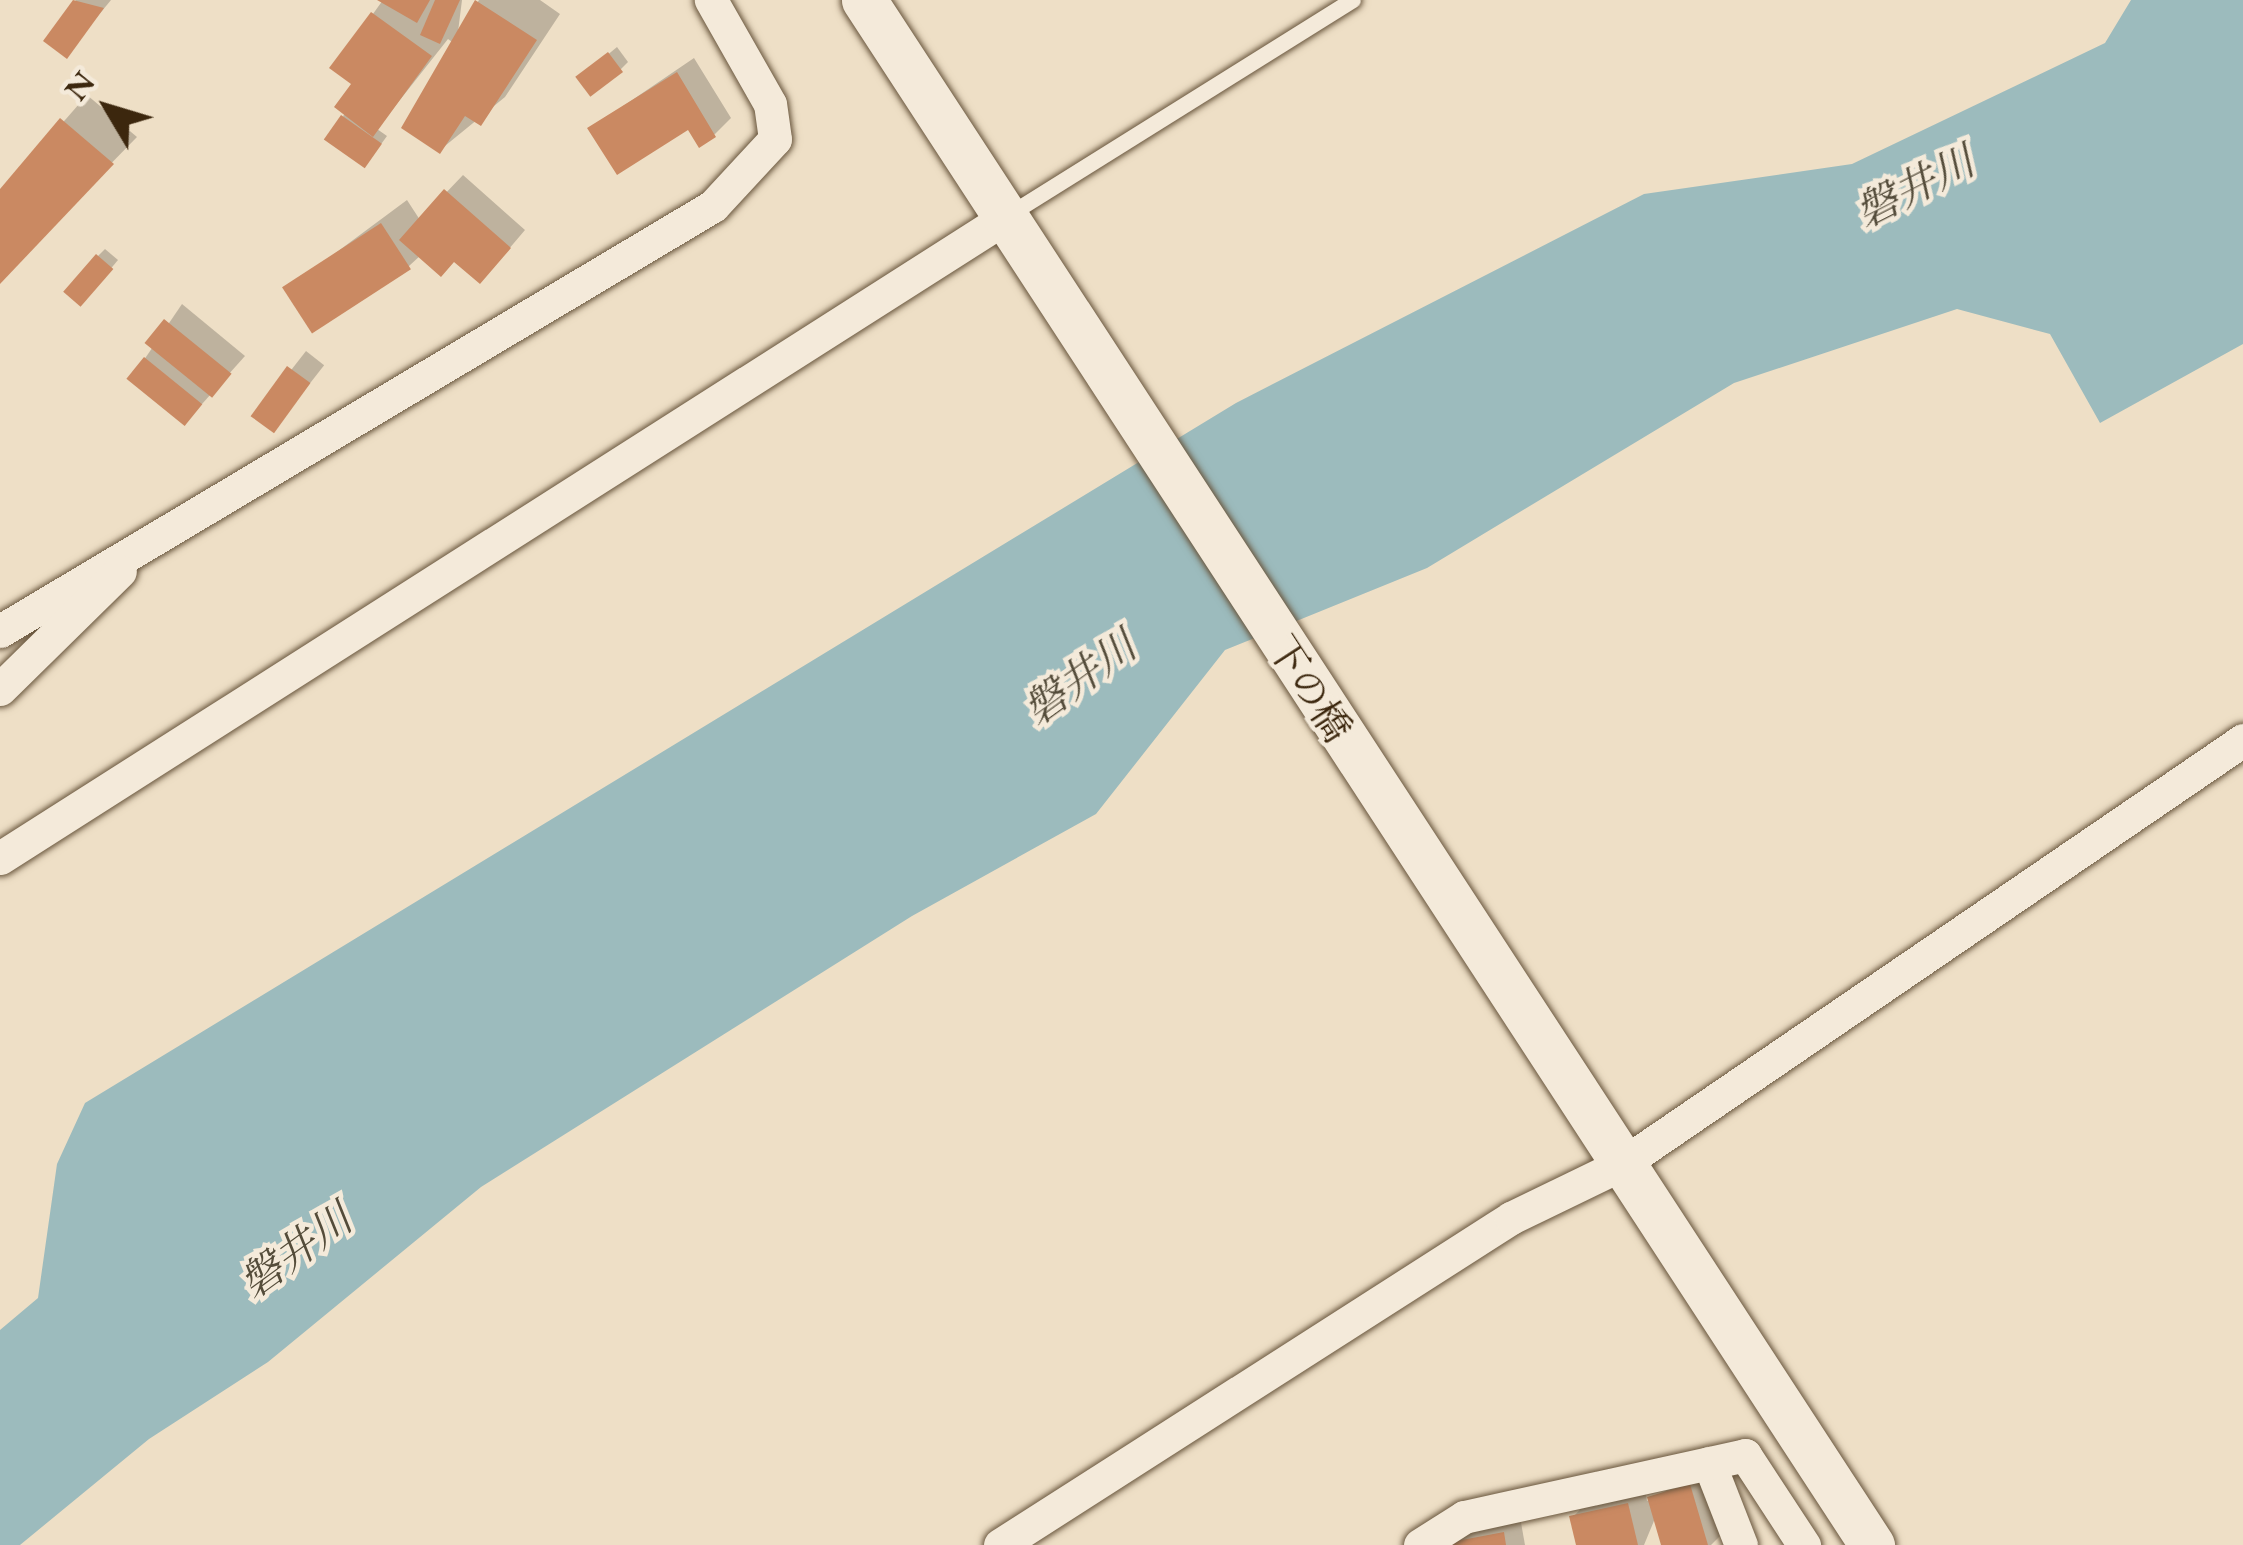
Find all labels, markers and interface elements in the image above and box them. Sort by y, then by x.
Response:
north arrow [48,48,168,168]
text: N [54,62,104,109]
water label: 磐井川 [1847,136,1983,238]
water label: 磐井川 [1014,621,1146,735]
street label: 下の橋 [1258,627,1360,751]
water label: 磐井川 [230,1194,362,1308]

